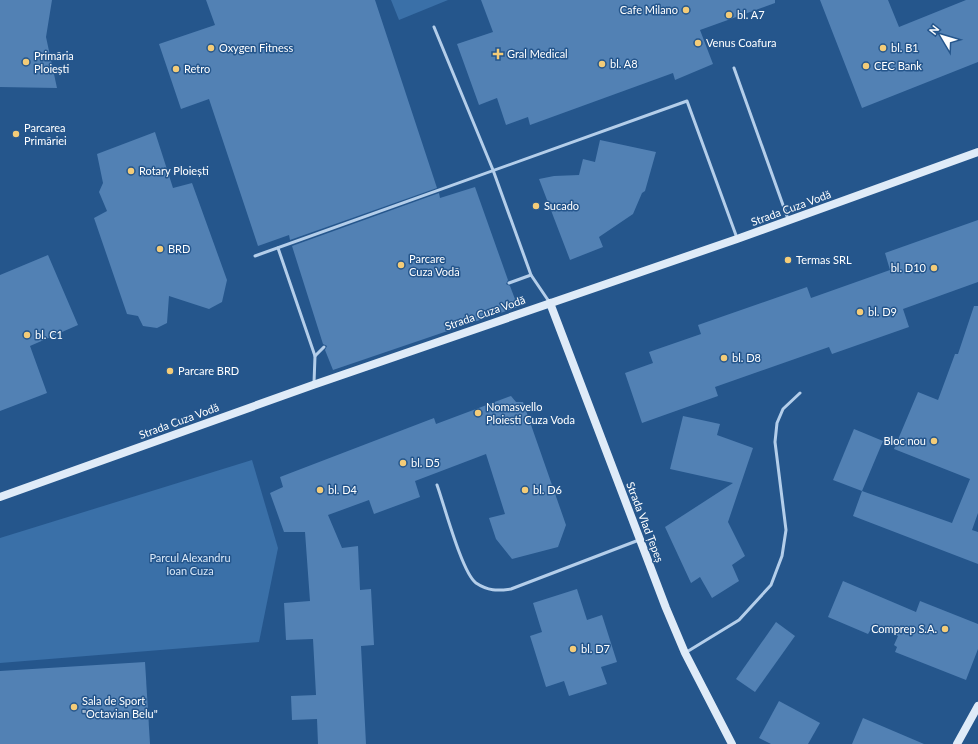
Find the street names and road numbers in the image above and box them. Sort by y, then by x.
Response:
street label: Strada Cuza Vodă [749,187,833,228]
street label: Strada Cuza Vodă [443,293,527,332]
street label: Strada Cuza Vodă [137,400,221,441]
street label: Strada Vlad Țepeș [624,480,667,564]

